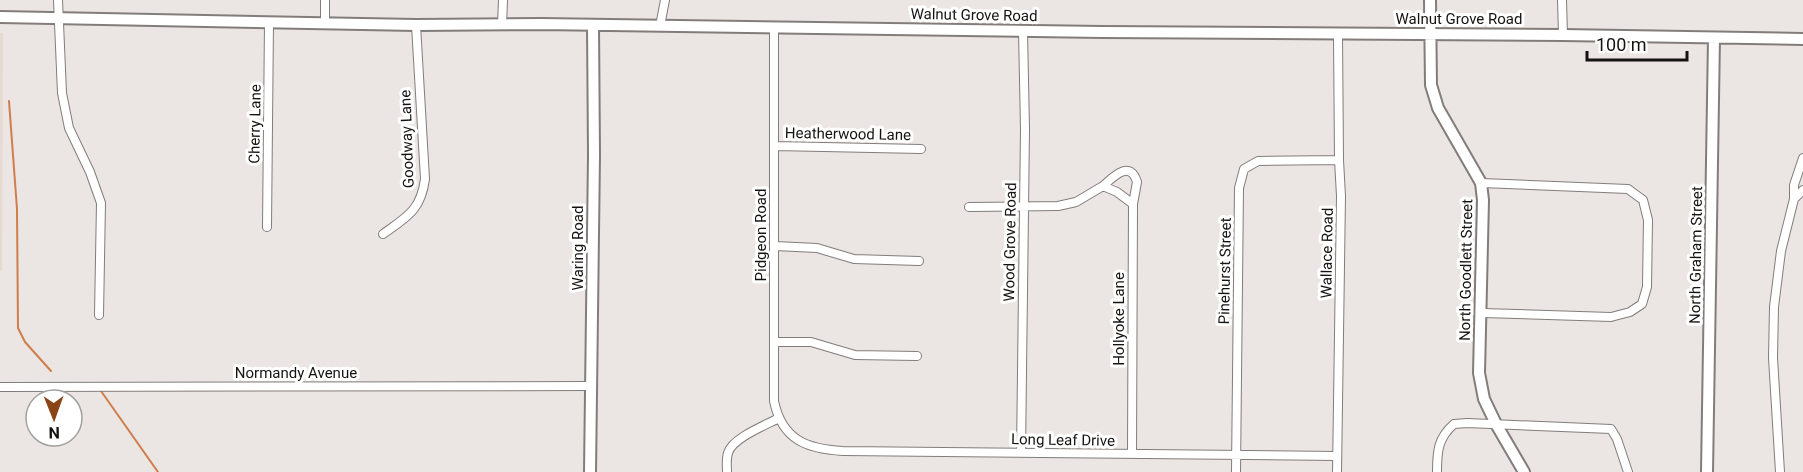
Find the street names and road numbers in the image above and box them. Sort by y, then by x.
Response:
street label: Walnut Grove Road [910,5,1038,25]
street label: Walnut Grove Road [1396,10,1522,28]
street label: Cherry Lane [245,84,265,164]
street label: Goodway Lane [396,89,418,188]
street label: Heatherwood Lane [785,124,911,144]
street label: Wood Grove Road [1000,182,1020,302]
street label: North Graham Street [1686,186,1706,324]
street label: Pidgeon Road [752,189,770,281]
street label: North Goodlett Street [1456,199,1476,341]
street label: Waring Road [569,206,587,290]
street label: Wallace Road [1317,208,1337,298]
street label: Pinehurst Street [1215,217,1235,325]
street label: Hollyoke Lane [1110,272,1128,366]
street label: Normandy Avenue [235,364,357,382]
street label: Long Leaf Drive [1011,430,1115,450]

